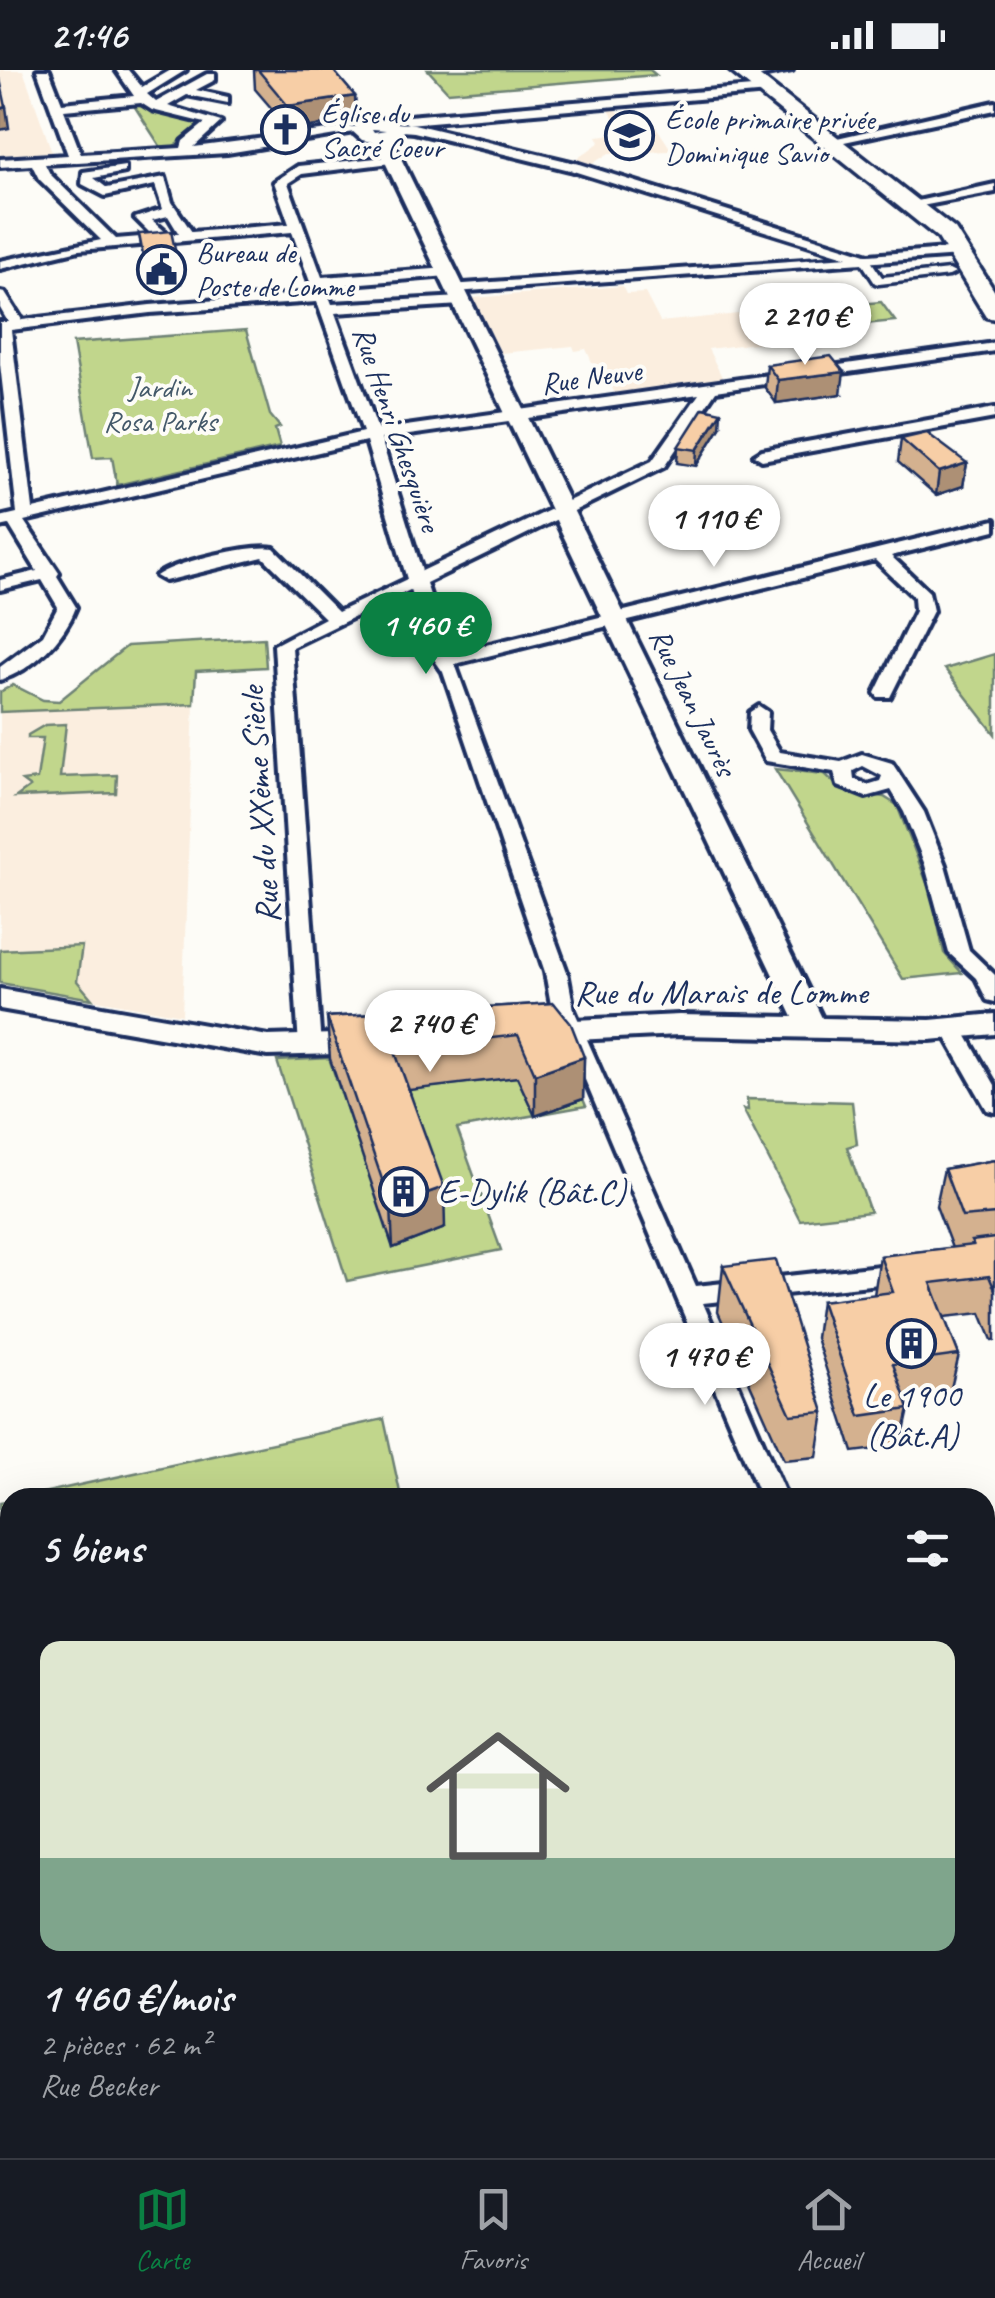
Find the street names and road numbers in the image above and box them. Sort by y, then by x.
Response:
street label: Rue Henri Ghesquière [344,322,451,538]
street label: Rue Neuve [538,351,646,403]
street label: Rue Jean Jaurès [641,622,746,784]
street label: Rue du XXème Siècle [229,682,291,925]
street label: Rue du Marais de Lomme [574,970,870,1015]

